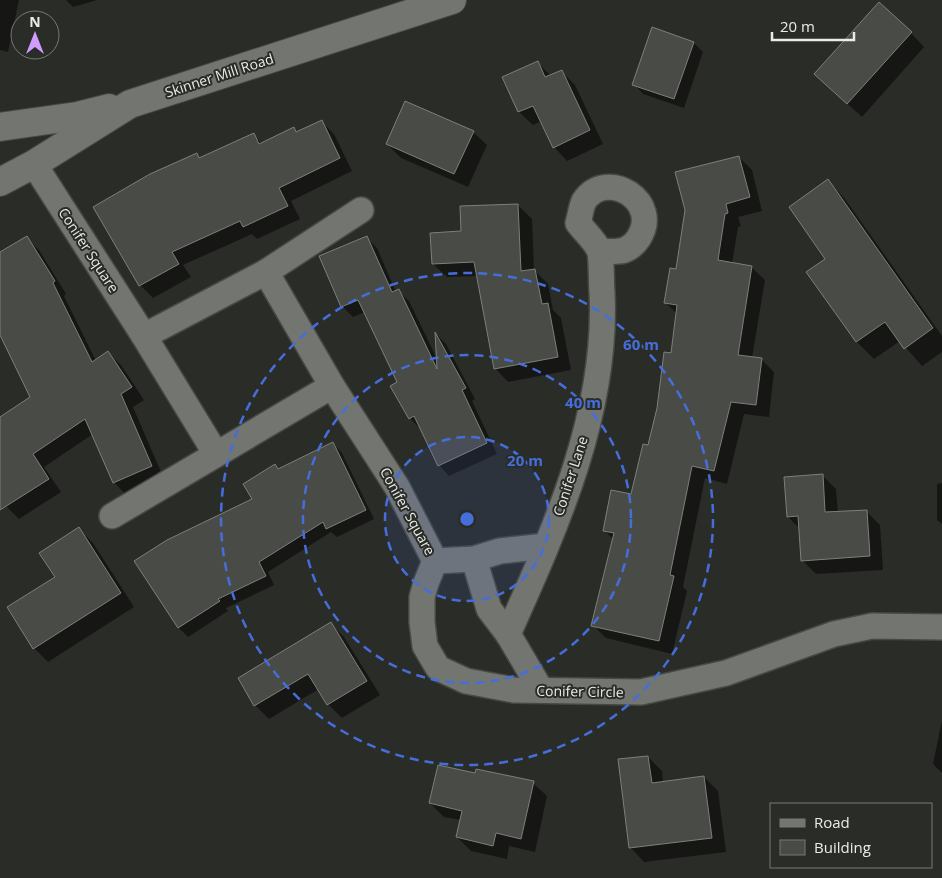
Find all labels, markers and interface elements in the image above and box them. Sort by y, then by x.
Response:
north arrow [10,10,60,60]
scale bar [772,10,854,42]
text: N [29,12,41,31]
text: 20 m [780,16,815,36]
street label: Skinner Mill Road [162,48,276,102]
street label: Conifer Square [54,204,124,296]
text: 60 m [623,334,659,354]
text: 40 m [565,392,601,412]
street label: Conifer Lane [548,434,592,518]
text: 20 m [507,450,543,470]
street label: Conifer Square [376,464,440,558]
centre of rings [458,510,476,528]
street label: Conifer Circle [536,681,624,701]
legend [770,803,932,868]
text: Road [814,812,850,832]
text: Building [814,837,871,857]

